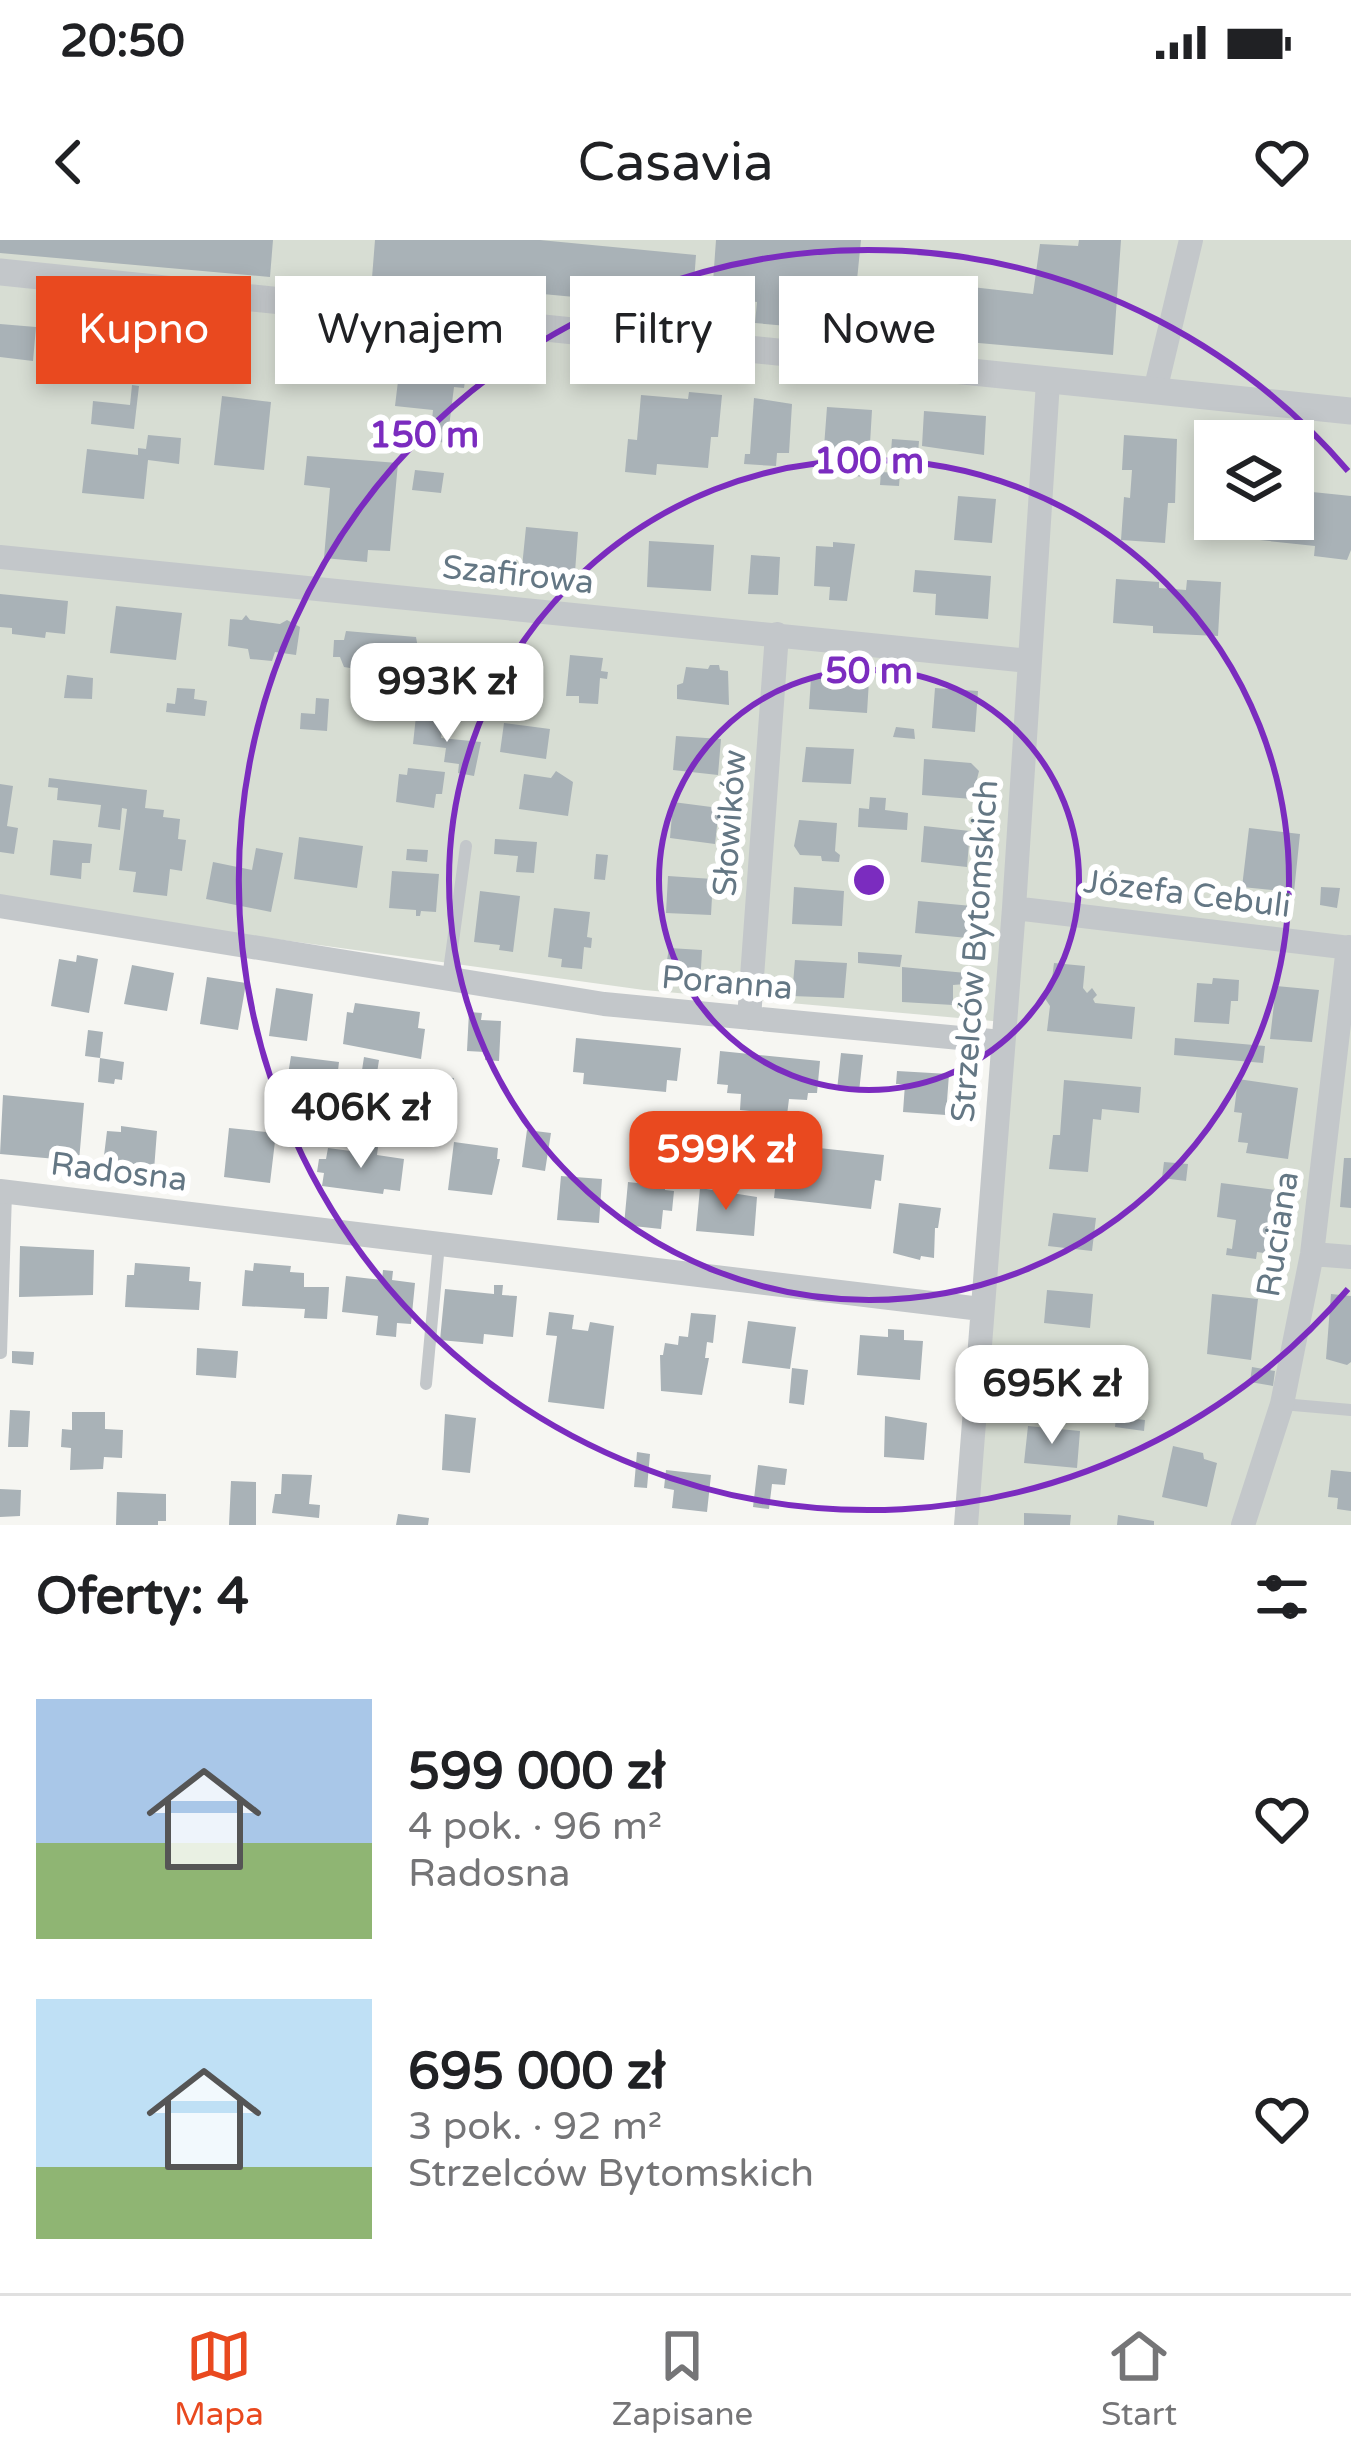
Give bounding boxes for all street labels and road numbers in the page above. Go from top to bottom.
street label: Szafirowa [440,548,596,602]
street label: Słowików [705,748,755,898]
street label: Strzelców Bytomskich [944,778,1006,1124]
street label: Józefa Cebuli [1081,862,1293,926]
street label: Poranna [660,958,794,1008]
street label: Radosna [48,1144,190,1200]
street label: Ruciana [1249,1168,1307,1300]

